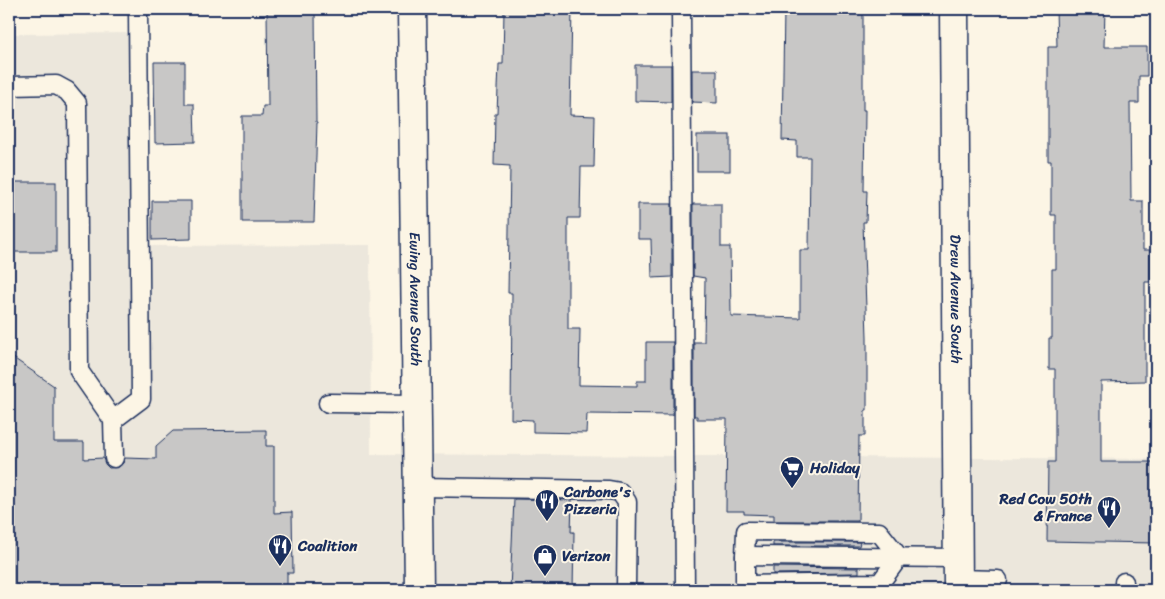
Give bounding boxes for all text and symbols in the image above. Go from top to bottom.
street label: Ewing Avenue South [402,232,429,366]
street label: Drew Avenue South [943,234,969,364]
supermarket icon: Holiday [779,455,805,489]
place label: Holiday [809,455,860,481]
place label: Carbone's Pizzeria [563,479,632,522]
place label: Red Cow 50th & France [999,486,1092,529]
restaurant icon: Carbone's Pizzeria [534,488,560,522]
restaurant icon: Red Cow 50th & France [1096,495,1122,529]
restaurant icon: Coalition [267,533,293,567]
place label: Coalition [297,533,358,559]
shop icon: Verizon [532,543,558,577]
place label: Verizon [562,543,611,569]

